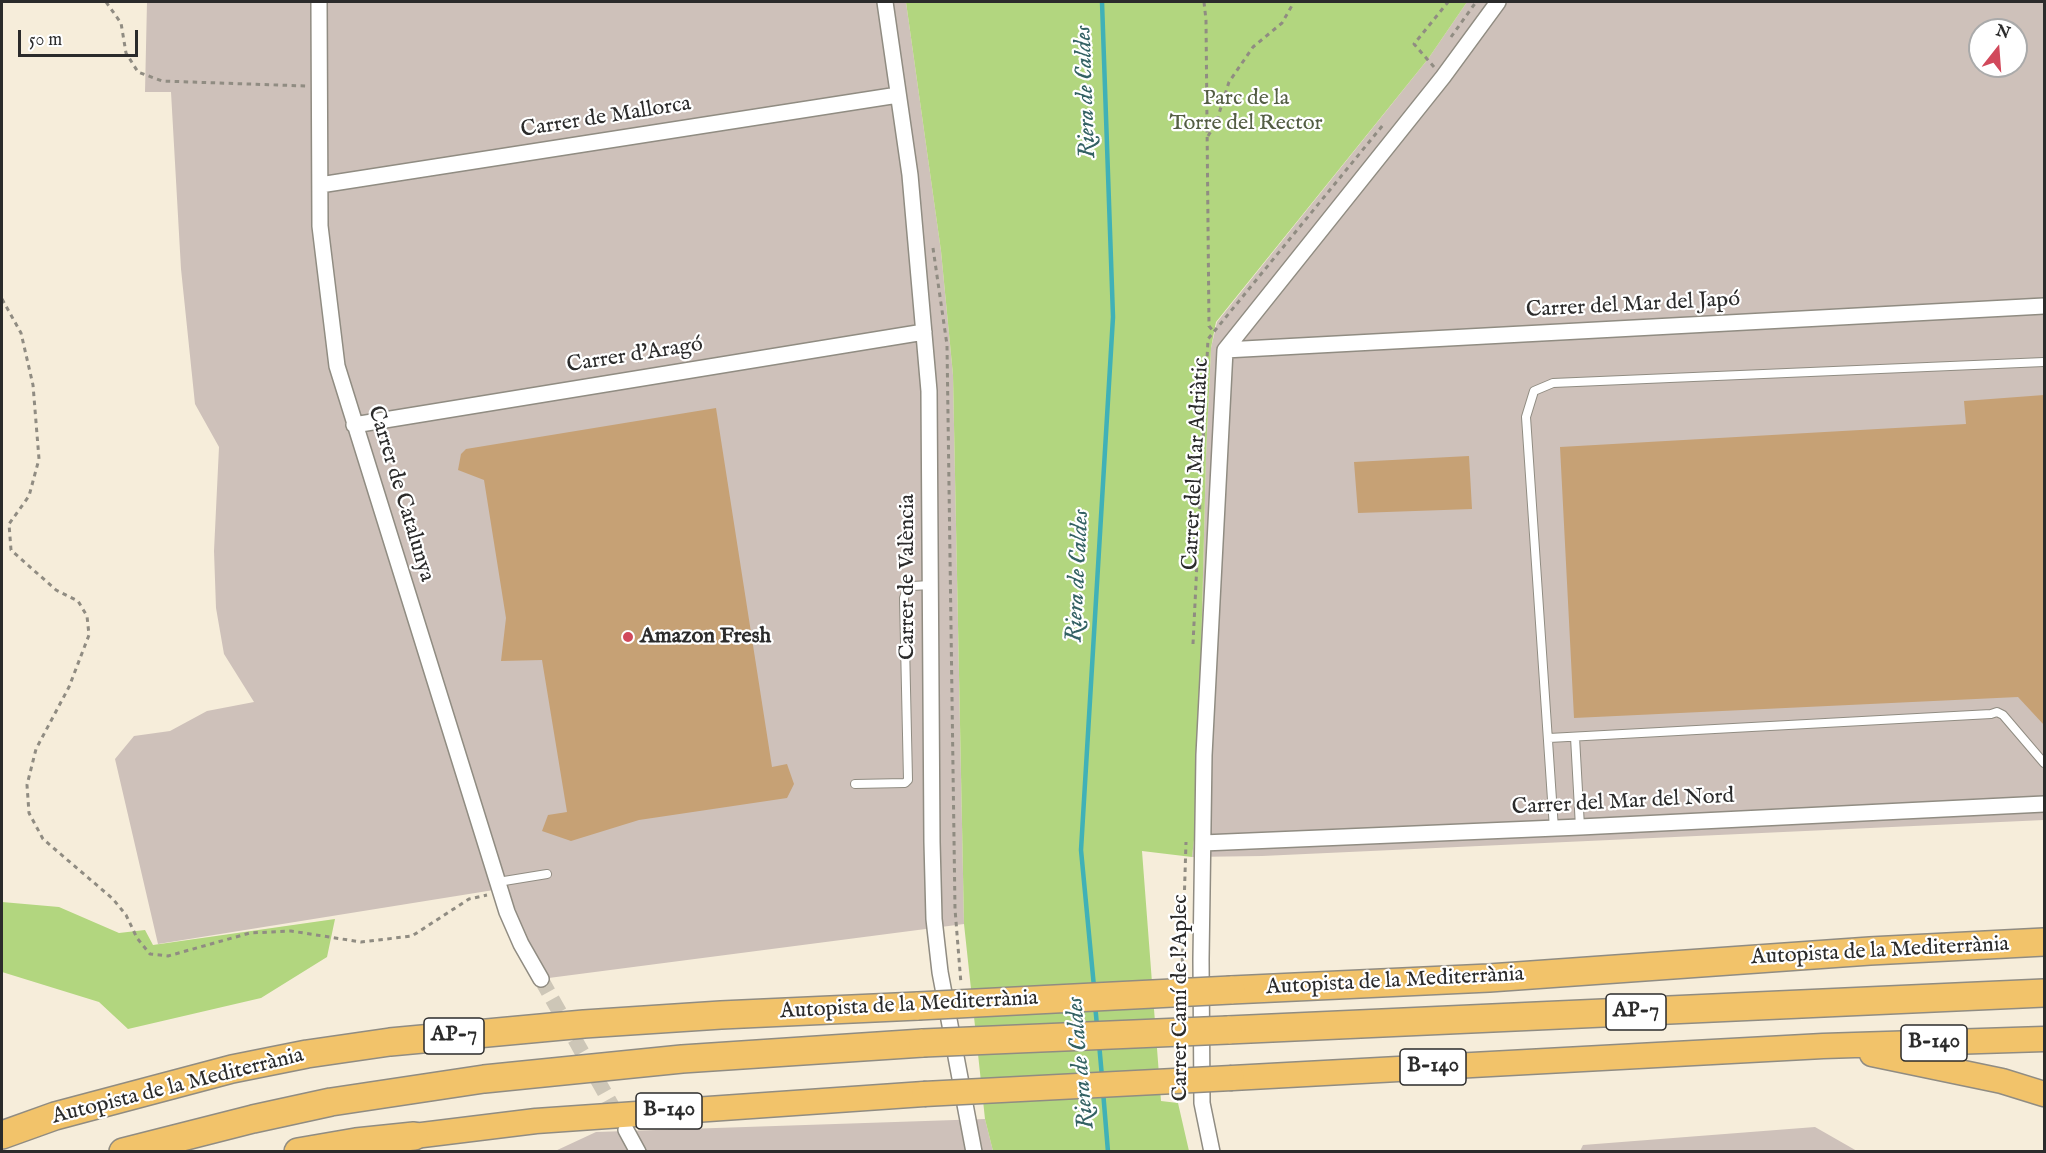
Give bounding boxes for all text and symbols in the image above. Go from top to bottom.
scale bar [21,18,141,56]
north arrow [1968,18,2028,78]
text: N [1993,21,2012,44]
water label: Riera de Caldes [1070,25,1104,159]
text: 50 m [29,29,62,52]
park label: Parc de la Torre del Rector [1169,86,1323,138]
street label: Carrer de Mallorca [519,92,693,144]
street label: Carrer del Mar del Japó [1525,287,1741,325]
street label: Carrer d'Aragó [565,332,705,380]
street label: Carrer del Mar Adriàtic [1178,357,1216,571]
street label: Carrer de Catalunya [361,403,439,585]
street label: Carrer de València [895,494,921,660]
water label: Riera de Caldes [1061,509,1097,643]
place label: Amazon Fresh [640,624,771,650]
marker: Amazon Fresh [621,630,635,644]
street label: Carrer del Mar del Nord [1511,784,1735,822]
street label: Carrer Camí de l'Aplec [1168,894,1194,1102]
street label: Autopista de la Mediterrània [1750,932,2010,972]
street label: Autopista de la Mediterrània [1265,962,1525,1002]
street label: Autopista de la Mediterrània [779,986,1039,1026]
road number: AP-7 [1606,994,1666,1030]
water label: Riera de Caldes [1062,996,1102,1130]
road number: AP-7 [424,1018,484,1054]
road number: B-140 [1901,1025,1967,1061]
street label: Autopista de la Mediterrània [49,1043,307,1131]
road number: B-140 [1400,1049,1466,1085]
road number: B-140 [636,1093,702,1129]

